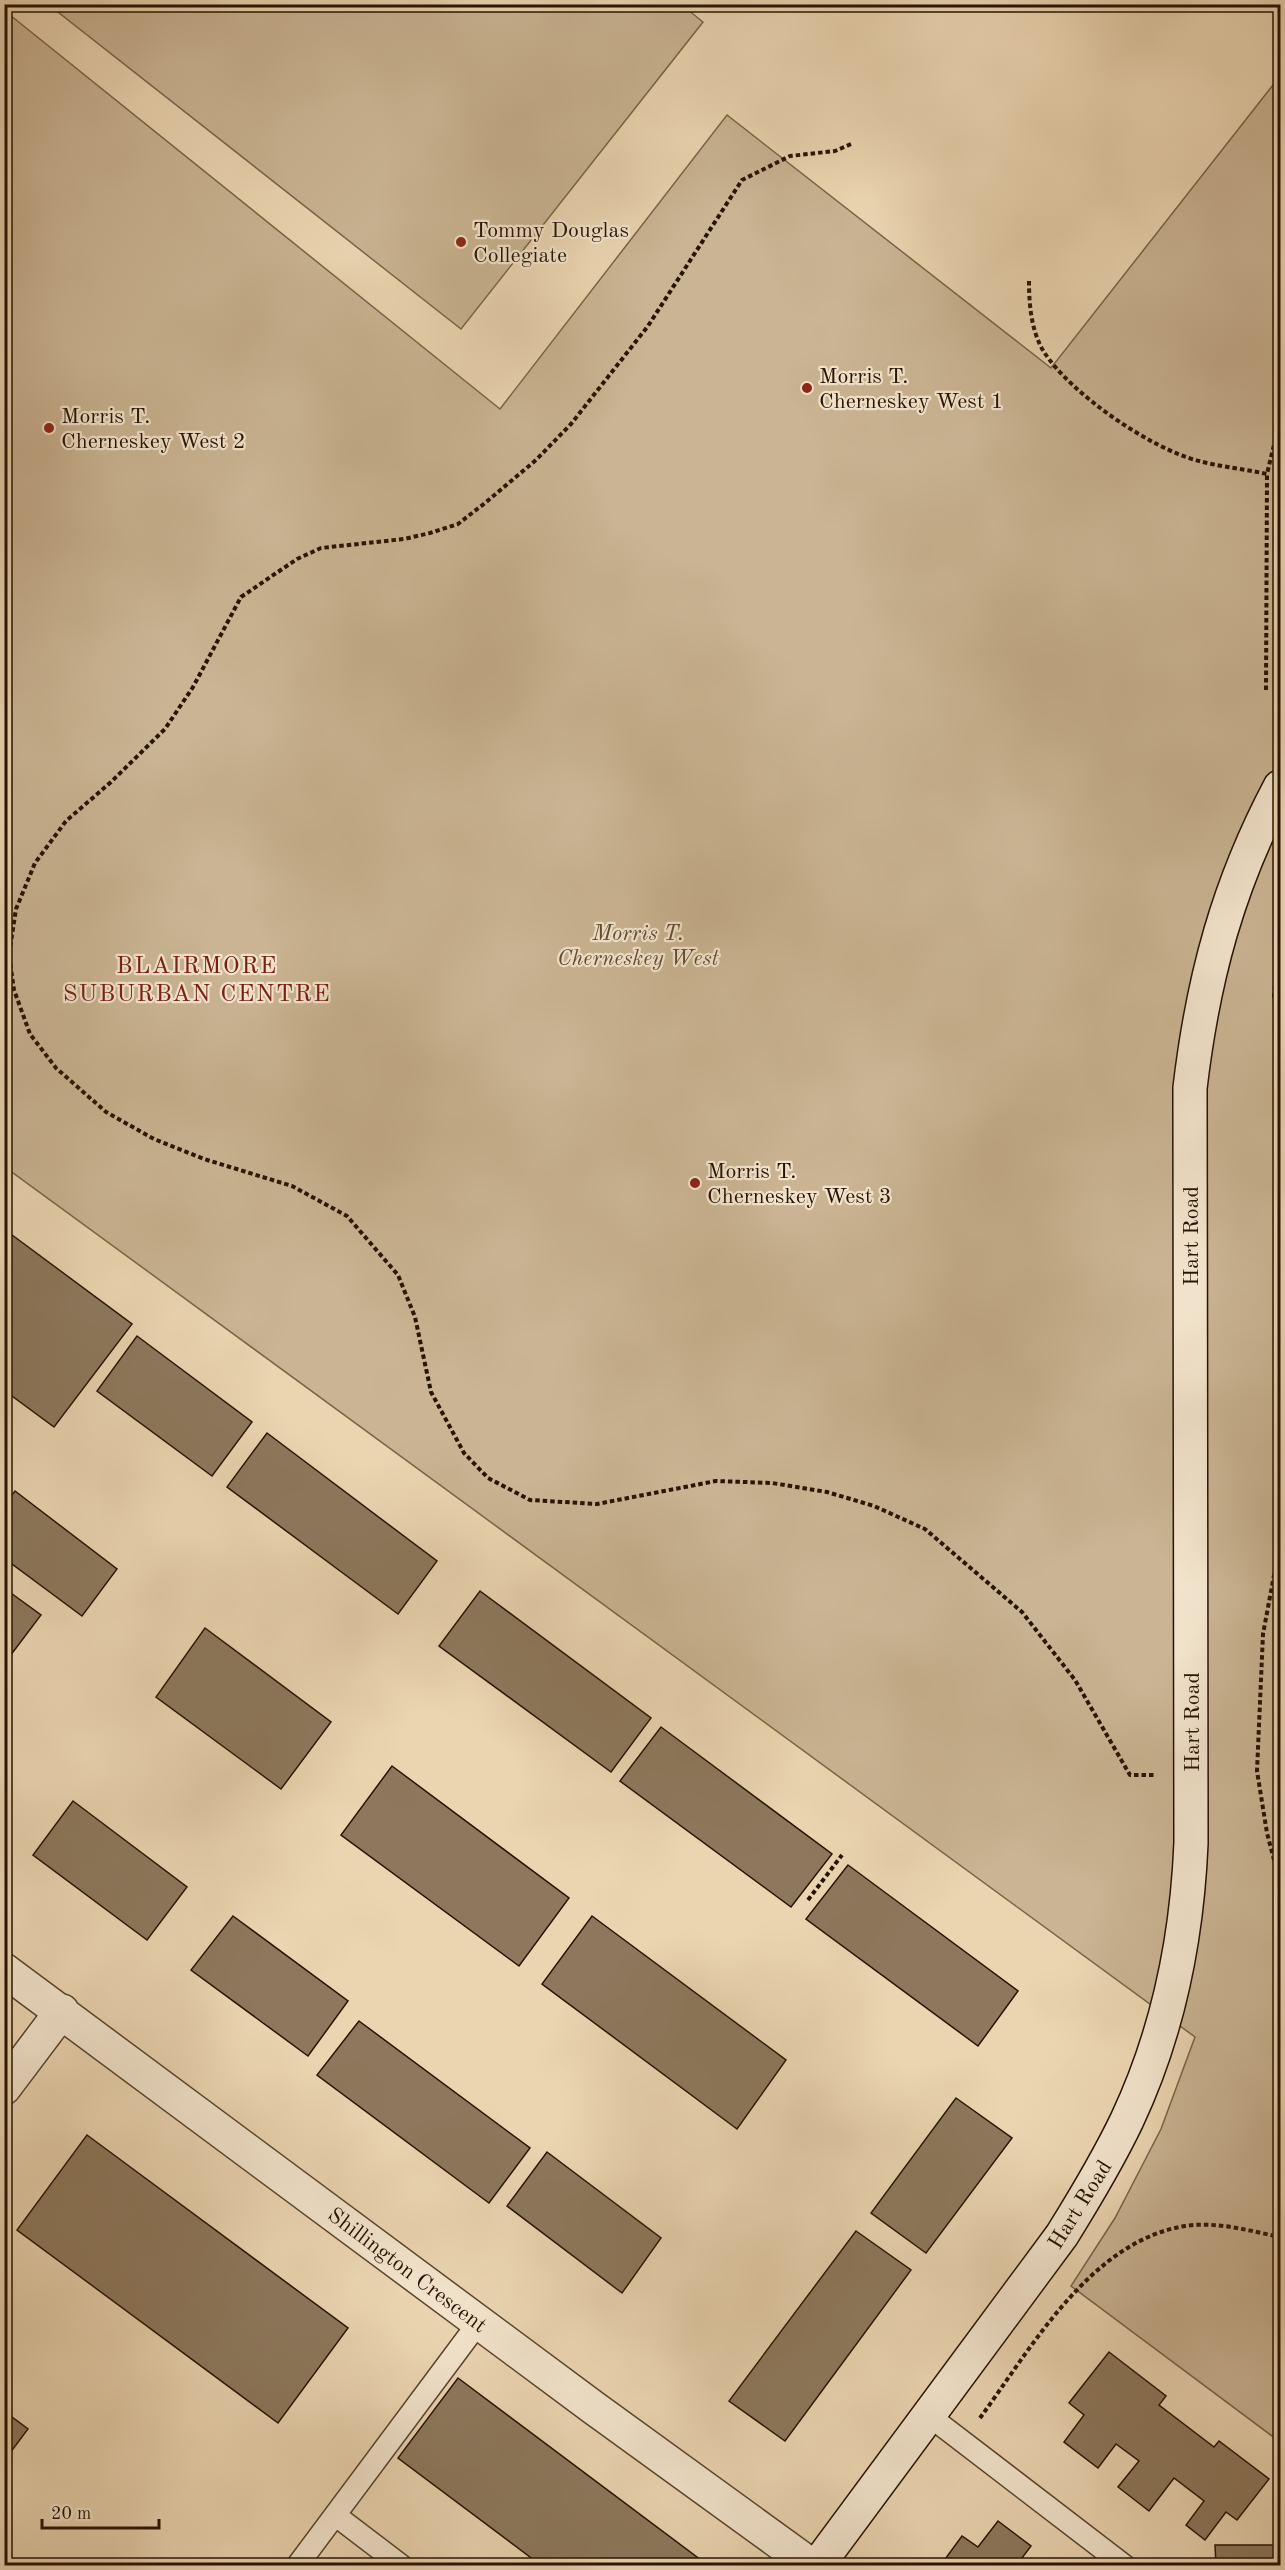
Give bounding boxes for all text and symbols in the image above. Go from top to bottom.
place label: Tommy Douglas Collegiate [473,220,629,267]
marker: Tommy Douglas Collegiate [454,235,468,249]
place label: Morris T. Cherneskey West 1 [819,366,1003,413]
marker: Morris T. Cherneskey West 1 [800,381,814,395]
place label: Morris T. Cherneskey West 2 [61,406,245,453]
marker: Morris T. Cherneskey West 2 [42,421,56,435]
park label: Morris T. Cherneskey West [557,923,720,970]
district label: BLAIRMORE SUBURBAN CENTRE [63,955,331,1007]
place label: Morris T. Cherneskey West 3 [707,1161,891,1208]
marker: Morris T. Cherneskey West 3 [688,1176,702,1190]
street label: Hart Road [1181,1186,1203,1286]
street label: Hart Road [1182,1672,1204,1772]
street label: Hart Road [1045,2157,1117,2253]
street label: Shillington Crescent [323,2204,490,2337]
scale bar [42,2492,159,2530]
text: 20 m [51,2505,91,2523]

